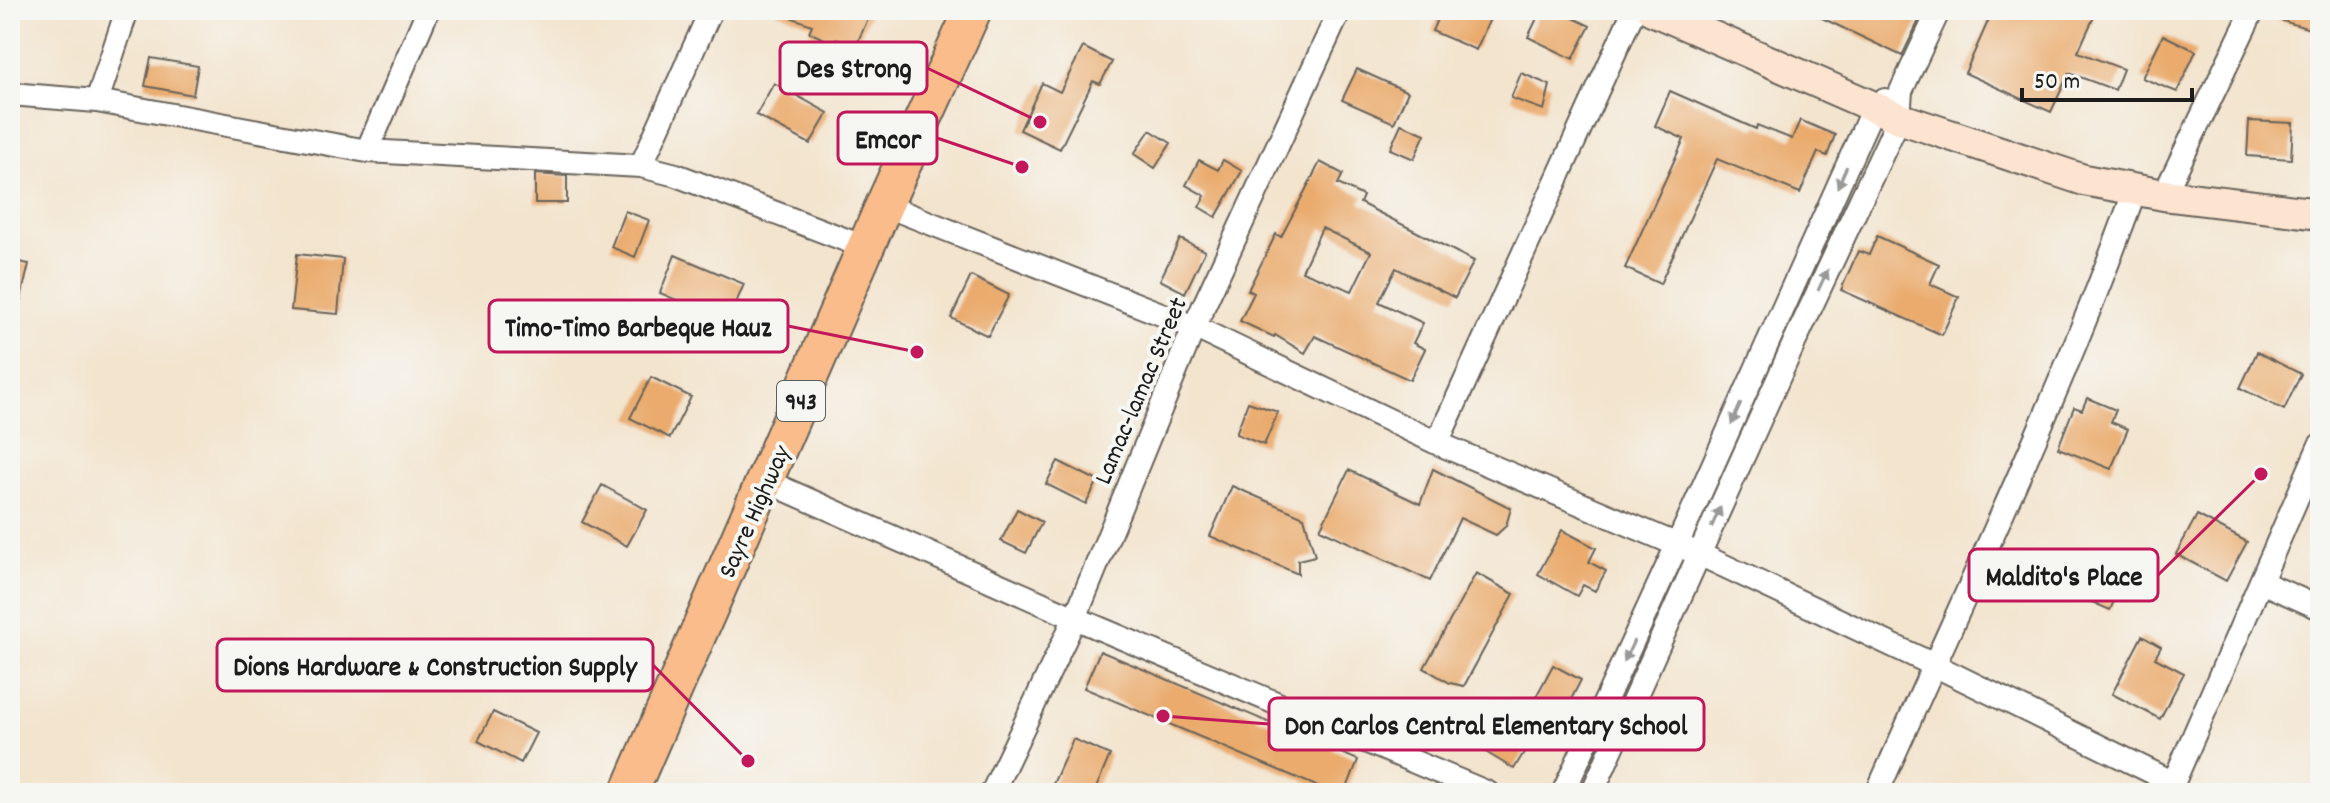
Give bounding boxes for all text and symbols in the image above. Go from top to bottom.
callout: Des Strong [780,42,927,94]
text: Des Strong [796,52,912,92]
scale bar [2022,52,2192,102]
text: 50 m [2034,66,2080,100]
callout: Emcor [838,112,937,164]
text: Emcor [855,123,922,163]
one-way arrow [1835,165,1849,188]
one-way arrow [1816,269,1830,292]
street label: Lamac-lamac Street [1086,292,1199,491]
callout: Timo-Timo Barbeque Hauz [489,300,788,352]
text: Timo-Timo Barbeque Hauz [505,311,772,351]
road number: 943 [777,381,825,421]
one-way arrow [1729,402,1743,426]
street label: Sayre Highway [710,440,802,585]
one-way arrow [1709,506,1722,529]
callout: Maldito's Place [1969,549,2158,601]
text: Maldito's Place [1985,560,2143,600]
callout: Dions Hardware & Construction Supply [217,639,653,691]
one-way arrow [1622,639,1635,662]
text: Dions Hardware & Construction Supply [233,650,639,690]
callout: Don Carlos Central Elementary School [1269,698,1704,750]
text: Don Carlos Central Elementary School [1285,709,1688,749]

